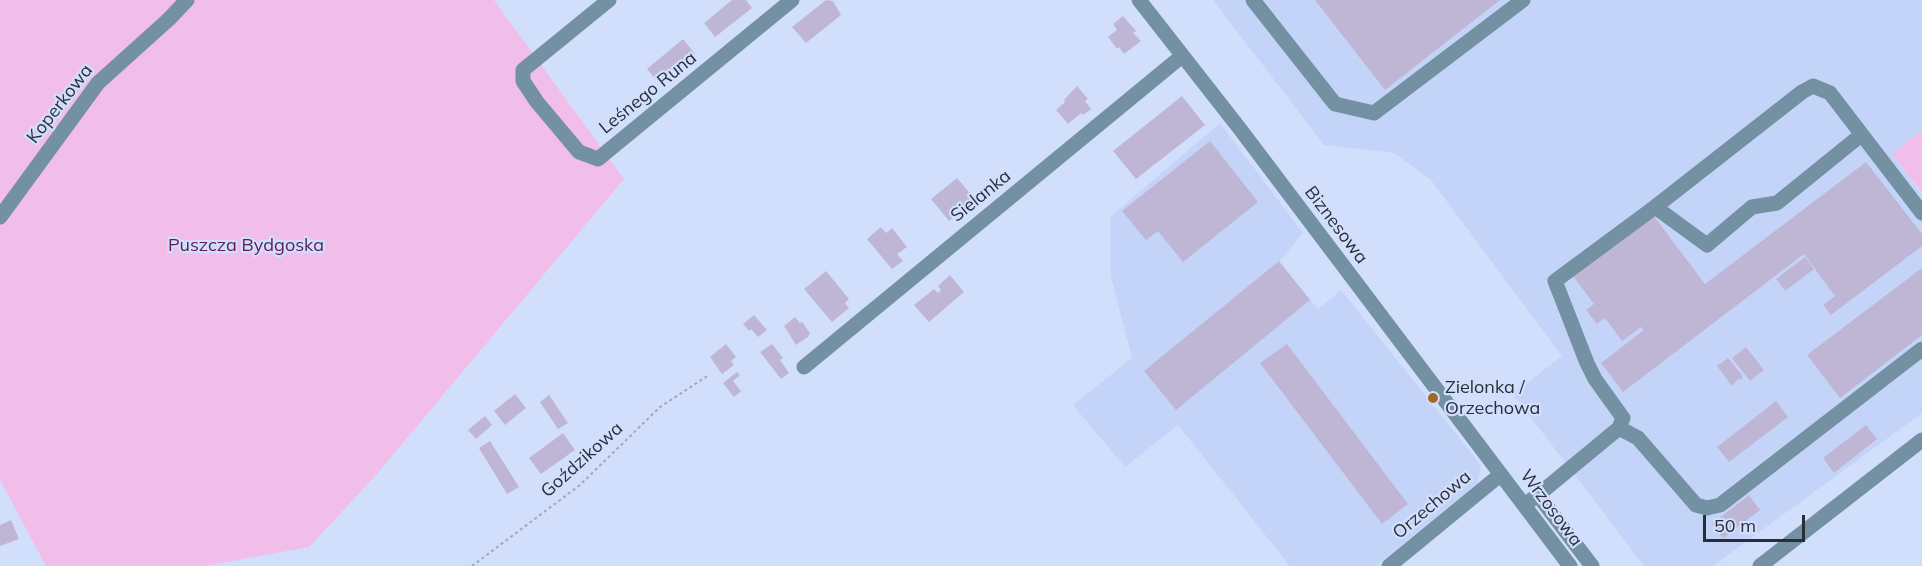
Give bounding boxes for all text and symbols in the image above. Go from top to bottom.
street label: Leśnego Runa [595,47,701,139]
street label: Koperkowa [23,60,97,148]
street label: Sielanka [947,165,1015,227]
street label: Biznesowa [1300,182,1372,268]
park label: Puszcza Bydgoska [168,235,324,257]
place label: Zielonka / Orzechowa [1445,377,1540,420]
marker: Zielonka / Orzechowa [1426,391,1440,405]
street label: Goździkowa [537,418,627,502]
street label: Wrzosowa [1515,465,1587,551]
street label: Orzechowa [1389,466,1475,544]
scale bar [1706,503,1808,541]
text: 50 m [1714,514,1756,537]

